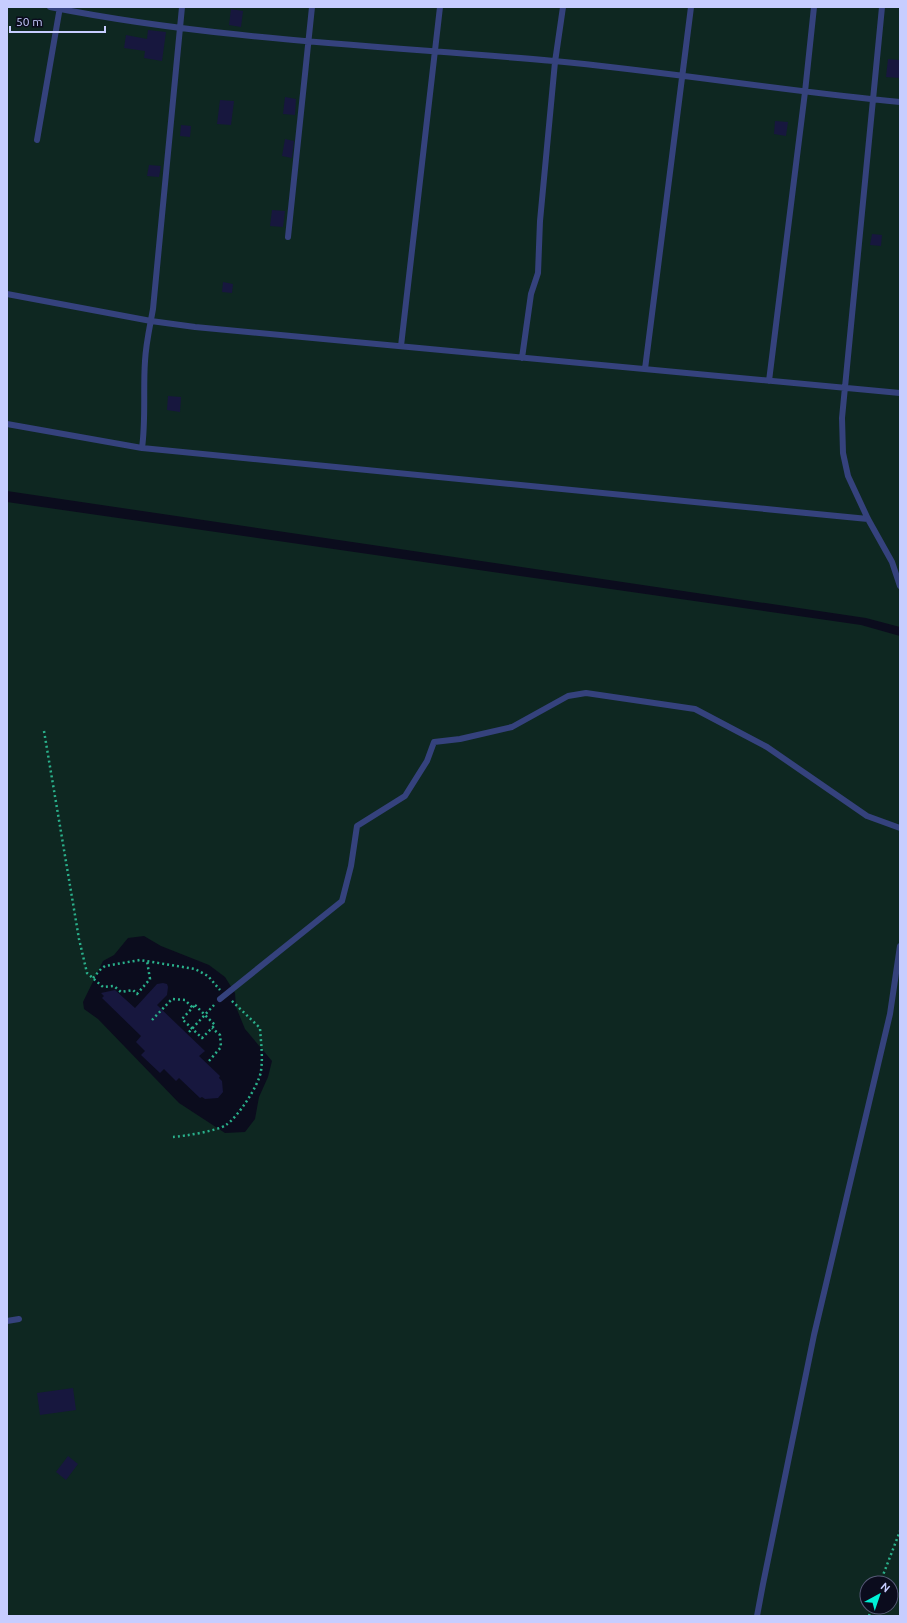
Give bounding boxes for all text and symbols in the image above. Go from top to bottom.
scale bar [10,8,105,34]
text: 50 m [16,15,43,28]
north arrow [859,1575,899,1615]
text: N [878,1580,892,1595]

